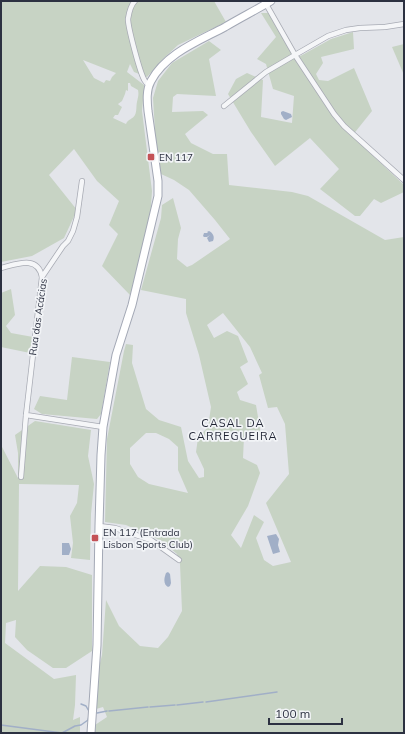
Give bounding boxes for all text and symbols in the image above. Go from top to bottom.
place label: EN 117 [159,151,193,164]
marker: EN 117 [146,152,156,162]
street label: Rua das Acácias [26,278,50,356]
district label: CASAL DA CARREGUEIRA [188,416,278,443]
place label: EN 117 (Entrada Lisbon Sports Club) [103,526,193,551]
marker: EN 117 (Entrada Lisbon Sports Club) [90,533,100,543]
scale bar [269,700,342,726]
text: 100 m [275,706,310,721]

